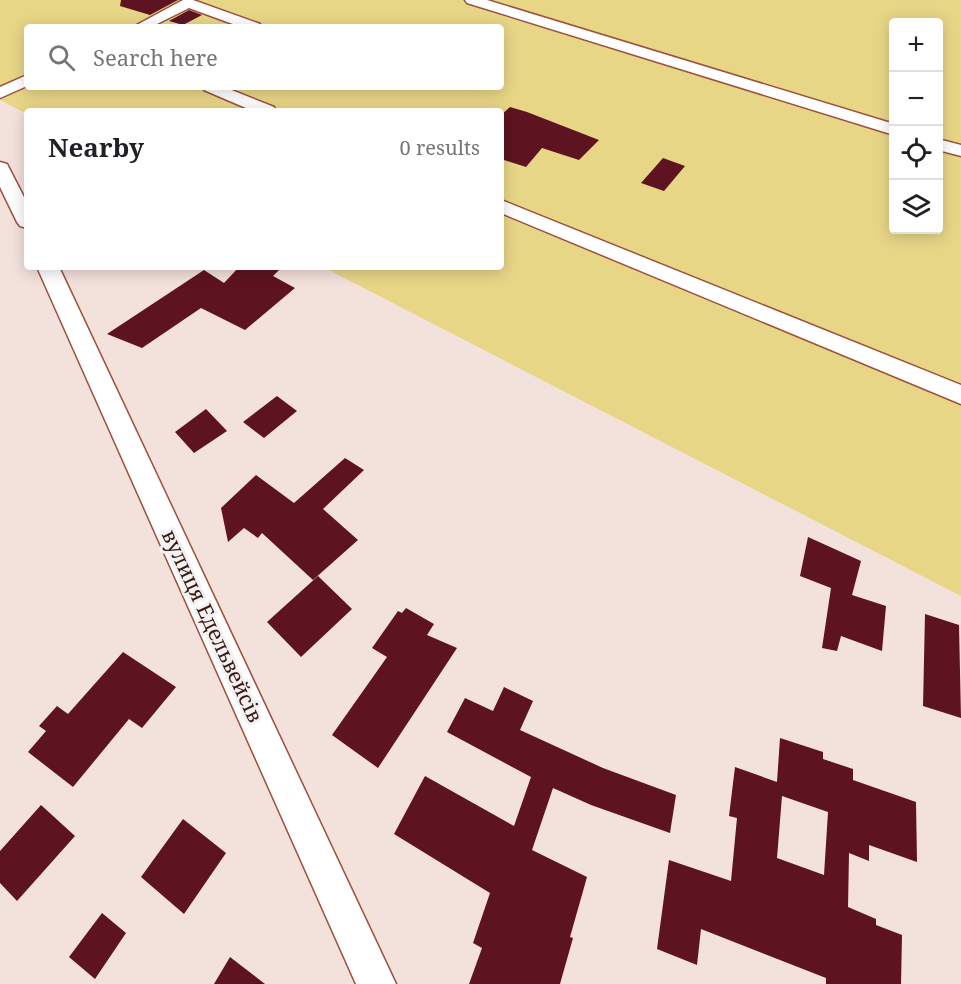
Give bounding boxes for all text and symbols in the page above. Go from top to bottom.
map controls [889,18,943,234]
button: + [889,18,943,72]
search box [24,24,504,90]
icon: search [45,41,78,74]
text: Search here [93,42,218,72]
button: − [889,72,943,126]
button: locate [889,126,943,180]
text: Nearby [48,129,144,165]
text: 0 results [400,134,480,161]
button: layers [889,180,943,234]
street label: вулиця Едельвейсів [156,525,270,727]

